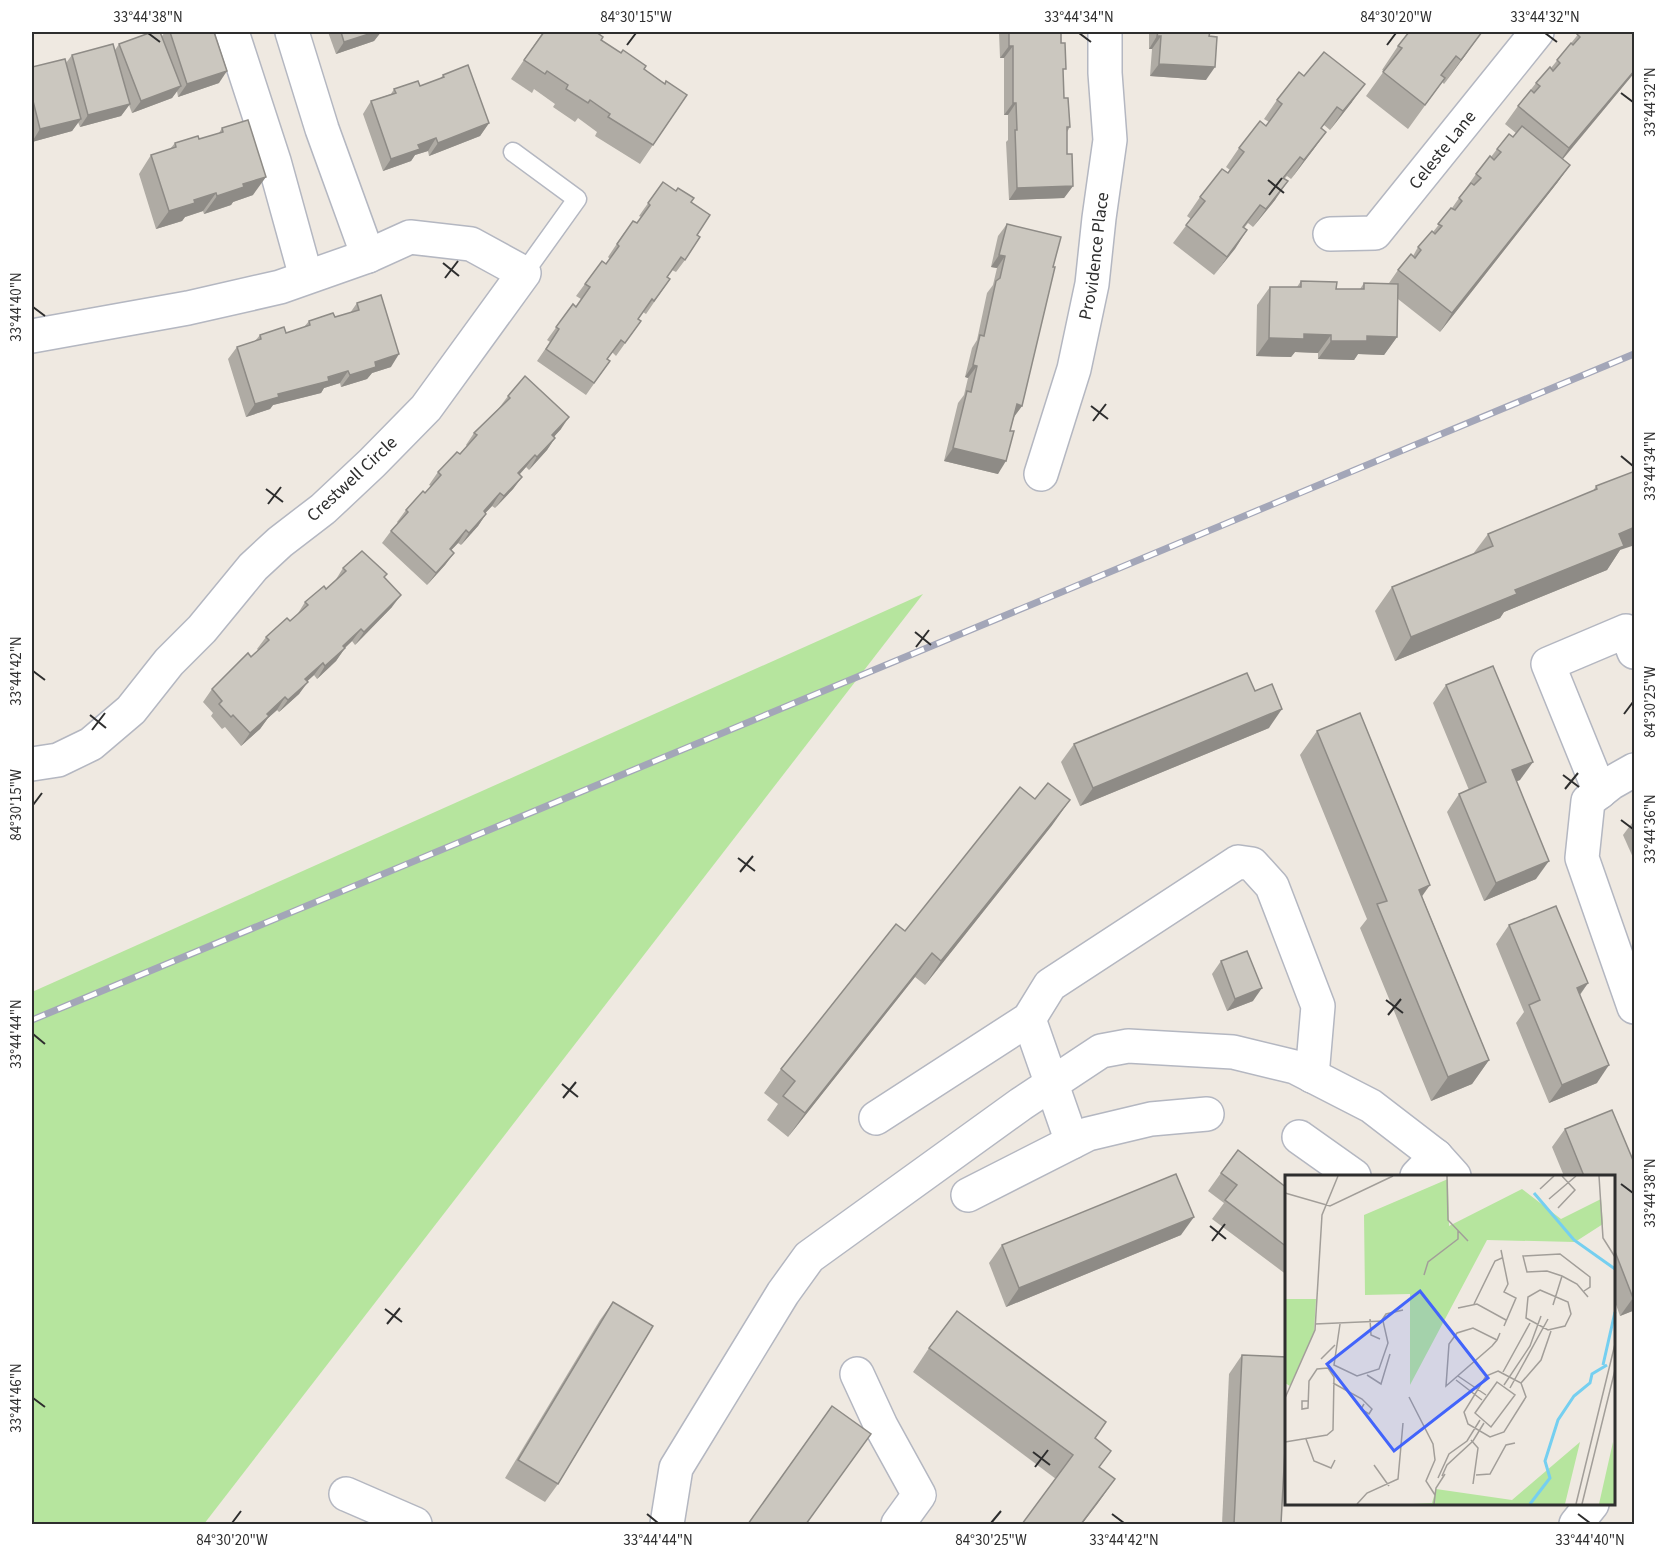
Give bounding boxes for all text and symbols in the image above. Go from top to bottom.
text: 33°44'38"N [113,7,183,28]
text: 84°30'15"W [600,7,672,28]
text: 33°44'34"N [1044,7,1114,28]
text: 84°30'20"W [1360,7,1432,28]
text: 33°44'32"N [1510,7,1580,28]
text: 33°44'32"N [1640,67,1661,137]
street label: Celeste Lane [1403,105,1482,195]
street label: Providence Place [1072,190,1115,322]
text: 33°44'40"N [6,272,27,342]
street label: Crestwell Circle [301,430,403,528]
text: 33°44'34"N [1640,431,1661,501]
text: 33°44'42"N [6,636,27,706]
text: 84°30'25"W [1640,666,1661,738]
text: 84°30'15"W [6,769,27,841]
text: 33°44'36"N [1640,794,1661,864]
text: 33°44'44"N [6,999,27,1069]
text: 33°44'38"N [1640,1158,1661,1228]
inset map [1285,1175,1615,1505]
text: 33°44'46"N [6,1363,27,1433]
text: 84°30'20"W [196,1530,268,1551]
text: 33°44'44"N [623,1530,693,1551]
text: 84°30'25"W [955,1530,1027,1551]
text: 33°44'42"N [1089,1530,1159,1551]
text: 33°44'40"N [1555,1530,1625,1551]

